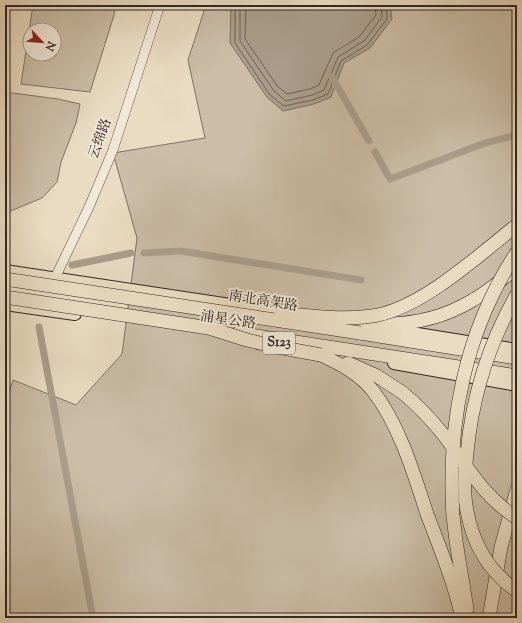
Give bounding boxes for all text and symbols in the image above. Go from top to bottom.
north arrow [22,22,62,62]
text: N [41,38,60,54]
street label: 云绵路 [84,116,118,162]
street label: 南北高架路 [227,287,299,317]
street label: 浦星公路 [199,307,257,335]
road number: S123 [263,332,295,354]

